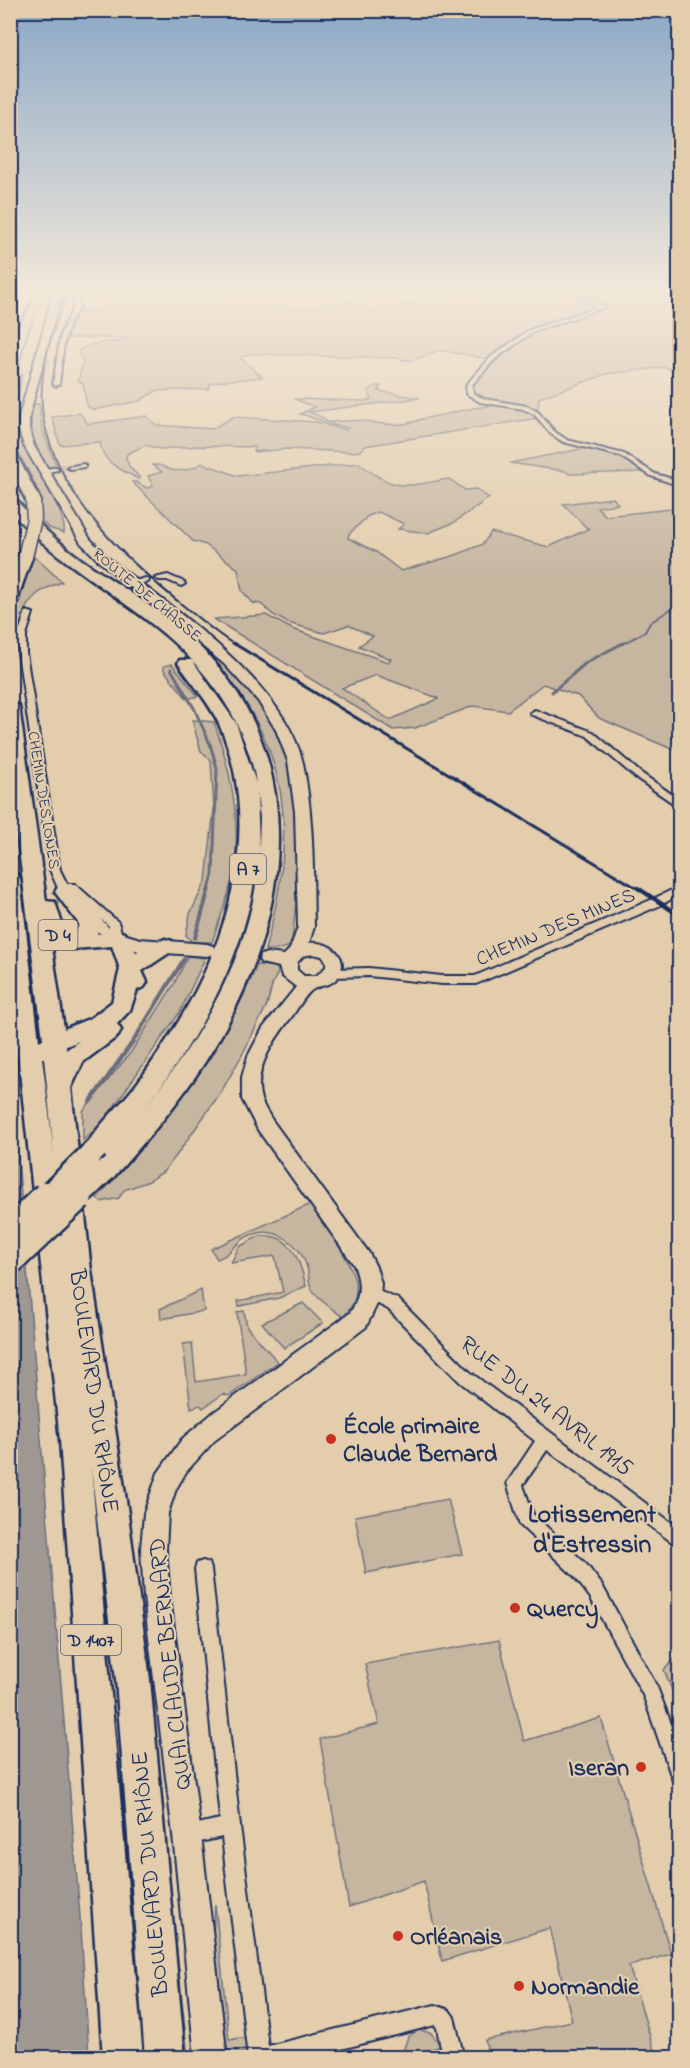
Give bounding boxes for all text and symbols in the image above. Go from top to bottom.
street label: ROUTE DE CHASSE [87,543,207,648]
street label: CHEMIN DES LONES [20,730,66,871]
road number: A 7 [230,854,266,884]
street label: CHEMIN DES MINES [472,882,640,975]
road number: D 4 [38,920,78,950]
street label: BOULEVARD DU RHÔNE [58,1266,127,1516]
street label: RUE DU 24 AVRIL 1915 [451,1328,640,1486]
place label: École primaire Claude Bernard [343,1410,498,1473]
marker: École primaire Claude Bernard [324,1432,338,1446]
district label: Lotissement d'Estressin [528,1497,656,1565]
street label: QUAI CLAUDE BERNARD [141,1536,202,1791]
place label: Quercy [527,1593,598,1629]
marker: Quercy [508,1601,522,1615]
road number: D 1407 [61,1625,121,1655]
street label: BOULEVARD DU RHÔNE [123,1750,180,1999]
place label: Iseran [568,1752,629,1787]
marker: Iseran [634,1760,648,1774]
place label: Orléanais [410,1921,502,1956]
marker: Orléanais [391,1929,405,1943]
place label: Normandie [531,1971,640,2006]
marker: Normandie [512,1979,526,1993]

